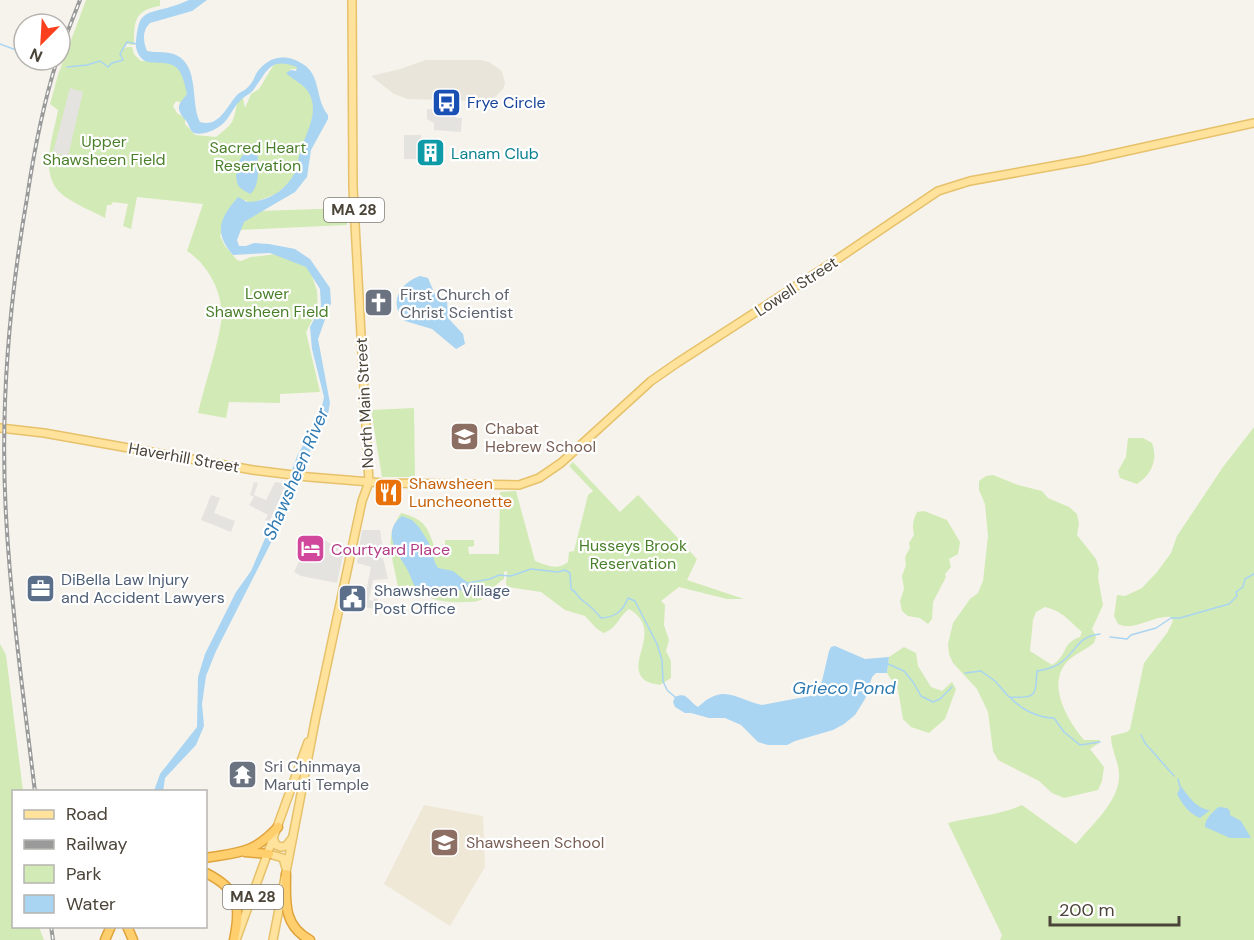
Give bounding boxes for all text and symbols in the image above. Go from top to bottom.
north arrow [12,12,72,72]
text: N [27,43,46,67]
bus stop icon: Frye Circle [430,86,462,118]
place label: Frye Circle [467,92,546,113]
park label: Upper Shawsheen Field [42,131,166,170]
park label: Sacred Heart Reservation [209,137,307,176]
building icon: Lanam Club [414,137,446,169]
place label: Lanam Club [451,143,539,164]
road number: MA 28 [324,198,384,222]
street label: Lowell Street [751,252,842,321]
park label: Lower Shawsheen Field [205,283,329,322]
place label: First Church of Christ Scientist [400,284,513,323]
church icon: First Church of Christ Scientist [363,287,395,319]
street label: North Main Street [351,337,378,469]
water label: Shawsheen River [257,403,335,544]
place label: Chabat Hebrew School [485,418,596,457]
school or university icon: Chabat Hebrew School [448,421,480,453]
street label: Haverhill Street [127,437,241,478]
place label: Shawsheen Luncheonette [409,473,512,512]
restaurant icon: Shawsheen Luncheonette [372,476,404,508]
hotel icon: Courtyard Place [294,533,326,565]
park label: Husseys Brook Reservation [579,535,687,574]
place label: Courtyard Place [331,539,450,560]
place label: DiBella Law Injury and Accident Lawyers [61,569,225,608]
office icon: DiBella Law Injury and Accident Lawyers [24,572,56,604]
place label: Shawsheen Village Post Office [374,580,510,619]
public building icon: Shawsheen Village Post Office [337,583,369,615]
water label: Grieco Pond [792,676,897,700]
place label: Sri Chinmaya Maruti Temple [264,756,369,795]
temple icon: Sri Chinmaya Maruti Temple [227,759,259,791]
legend [12,790,207,928]
text: Road [66,802,108,826]
school or university icon: Shawsheen School [429,826,461,858]
text: Railway [66,832,128,856]
place label: Shawsheen School [466,832,604,853]
text: Park [66,862,102,886]
road number: MA 28 [223,885,283,909]
scale bar [1050,889,1179,927]
text: Water [66,892,116,916]
text: 200 m [1059,898,1115,922]

